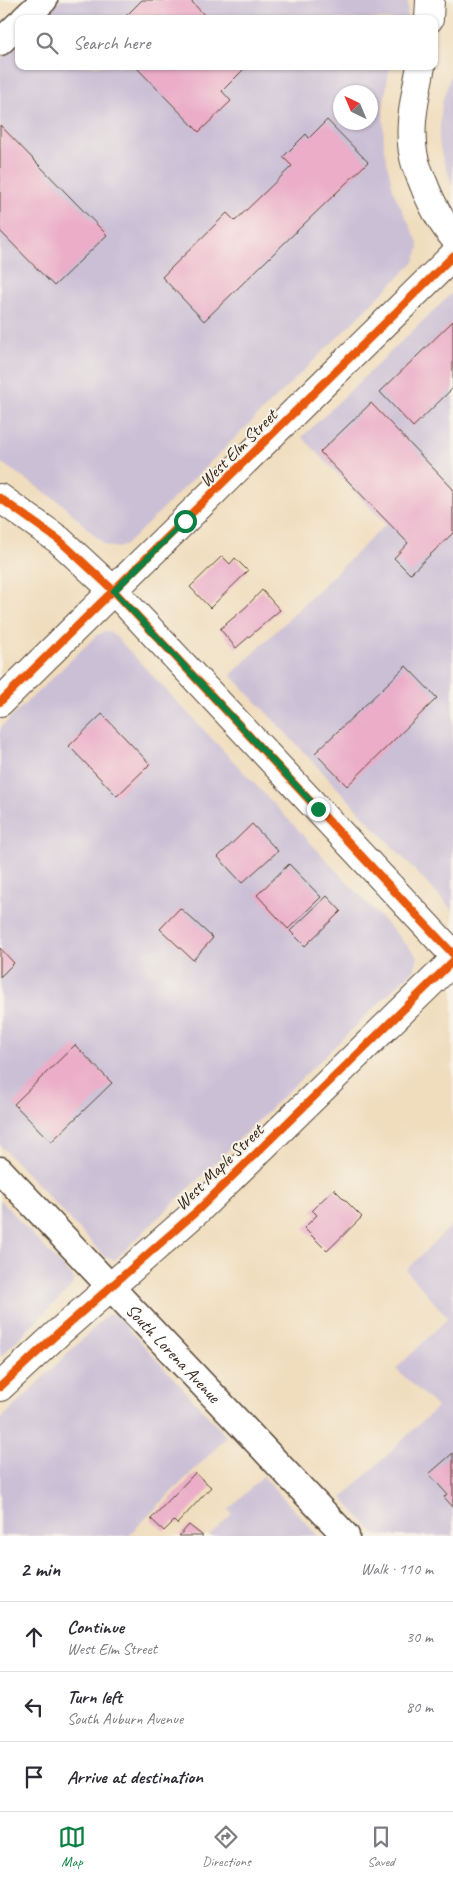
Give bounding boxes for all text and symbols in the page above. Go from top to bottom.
search box [15,15,438,70]
icon: search [33,29,61,57]
text: Search here [73,31,150,55]
north arrow [333,85,378,130]
street label: West Elm Street [194,403,283,492]
route start [174,510,197,533]
route end [307,798,330,821]
street label: West Maple Street [170,1118,269,1215]
street label: South Lorena Avenue [121,1299,226,1408]
text: 2 min [20,1556,60,1582]
text: Walk · 110 m [361,1559,433,1579]
text: Continue [67,1615,124,1639]
icon: ahead [20,1623,48,1651]
text: 30 m [406,1627,433,1647]
text: West Elm Street [67,1639,157,1659]
text: Turn left [67,1685,122,1709]
icon: left [20,1693,48,1721]
text: 80 m [406,1697,433,1717]
text: South Auburn Avenue [67,1709,183,1729]
icon: arrive [20,1763,48,1791]
text: Arrive at destination [67,1765,203,1789]
tab: Map [58,1823,86,1870]
tab: Directions [202,1823,251,1870]
tab: Saved [367,1823,395,1870]

